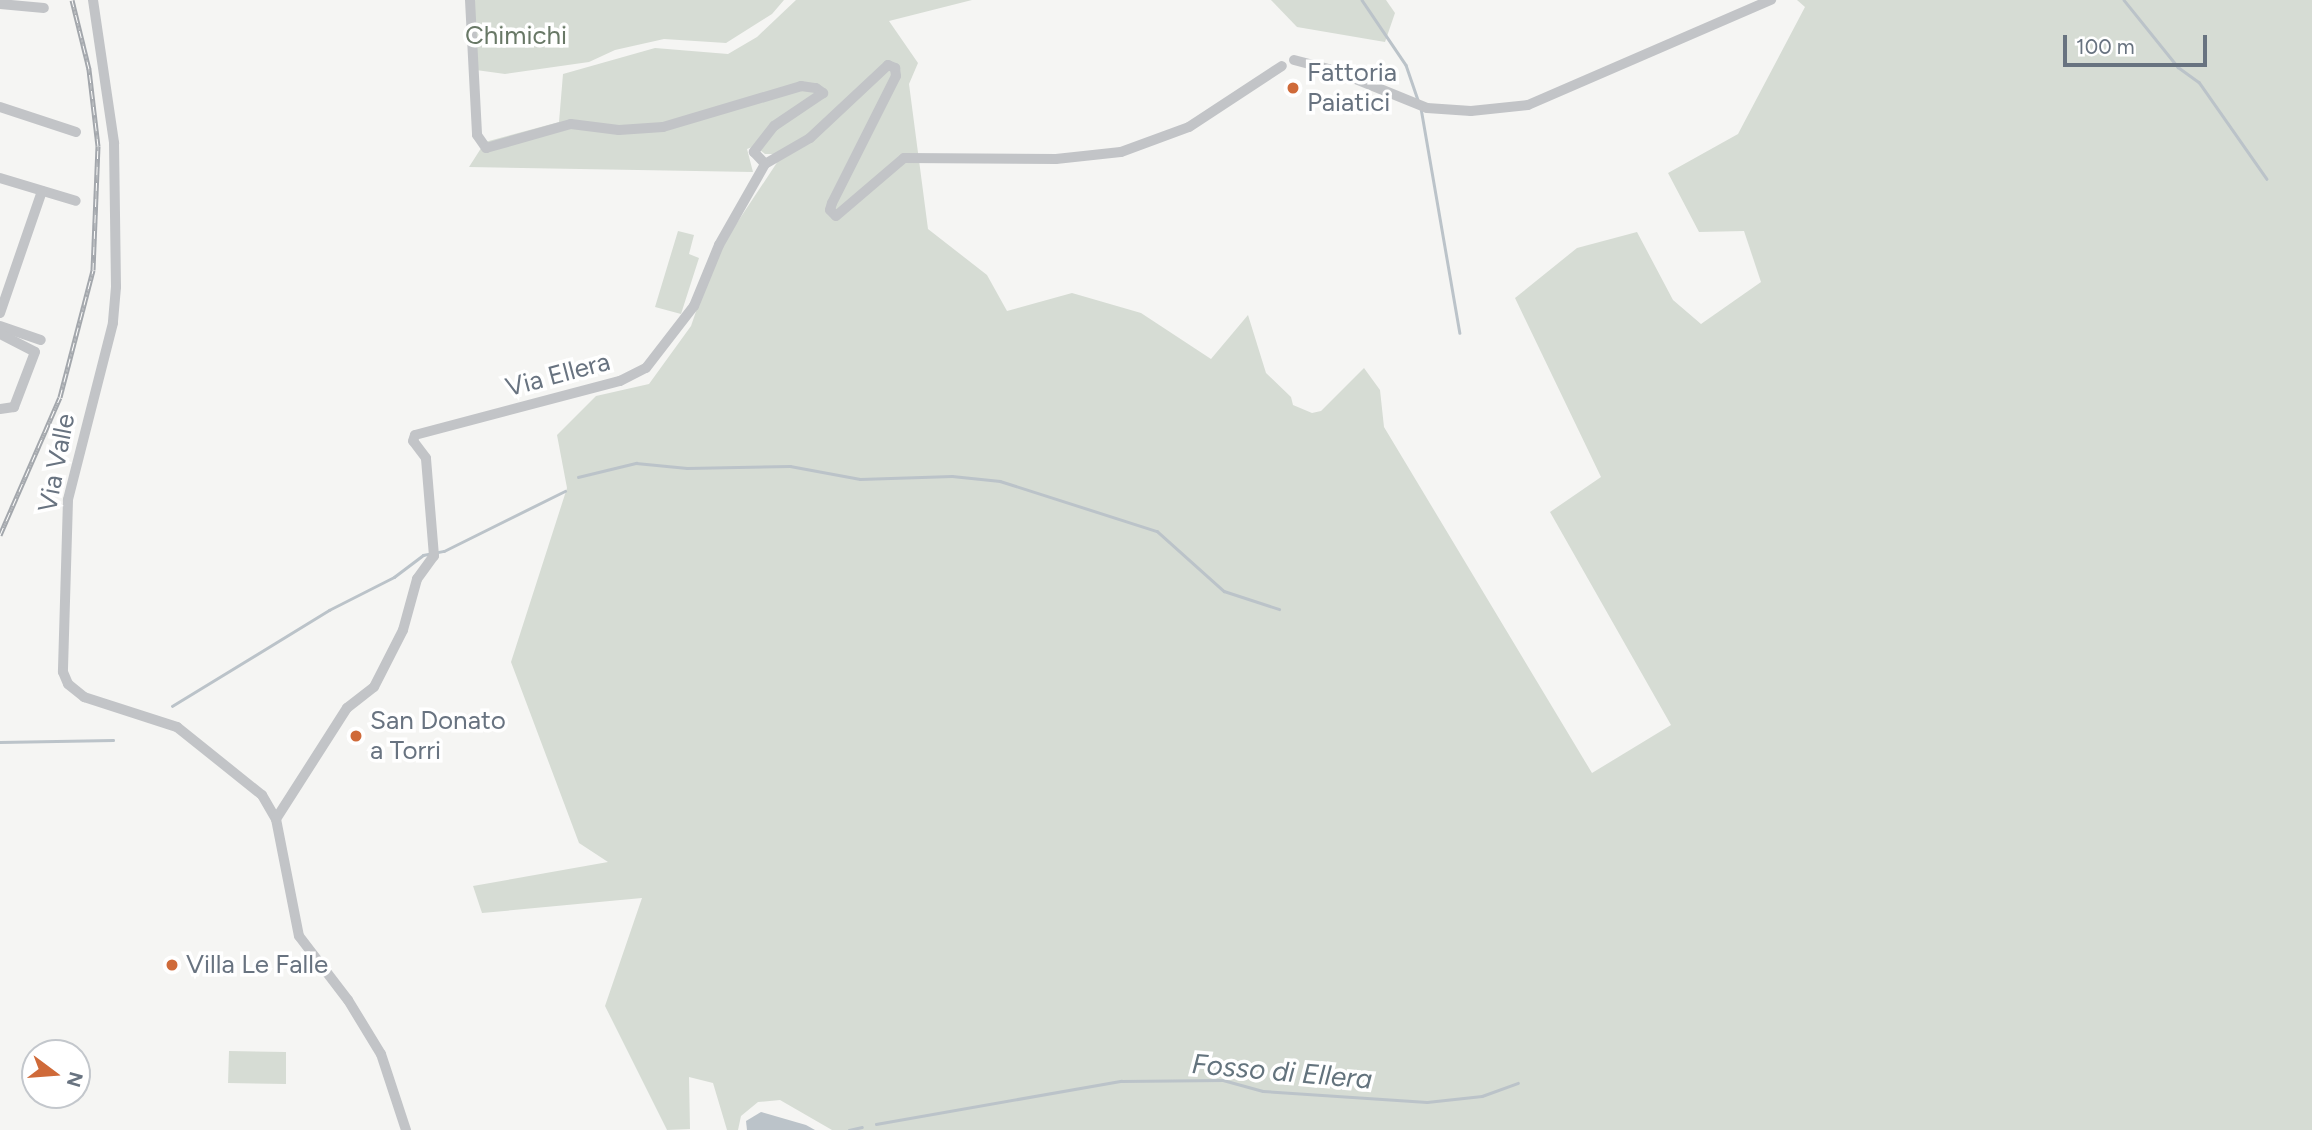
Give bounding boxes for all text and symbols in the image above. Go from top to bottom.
park label: Chimichi [465,20,567,52]
scale bar [2067,21,2210,65]
text: 100 m [2076,34,2135,59]
place label: Fattoria Paiatici [1307,57,1397,119]
marker: Fattoria Paiatici [1285,80,1301,96]
street label: Via Ellera [502,346,614,404]
street label: Via Valle [32,411,82,515]
place label: San Donato a Torri [370,705,506,766]
marker: San Donato a Torri [348,728,364,744]
place label: Villa Le Falle [186,949,328,981]
marker: Villa Le Falle [164,957,180,973]
north arrow [21,1039,91,1109]
water label: Fosso di Ellera [1190,1046,1374,1096]
text: N [62,1069,88,1090]

